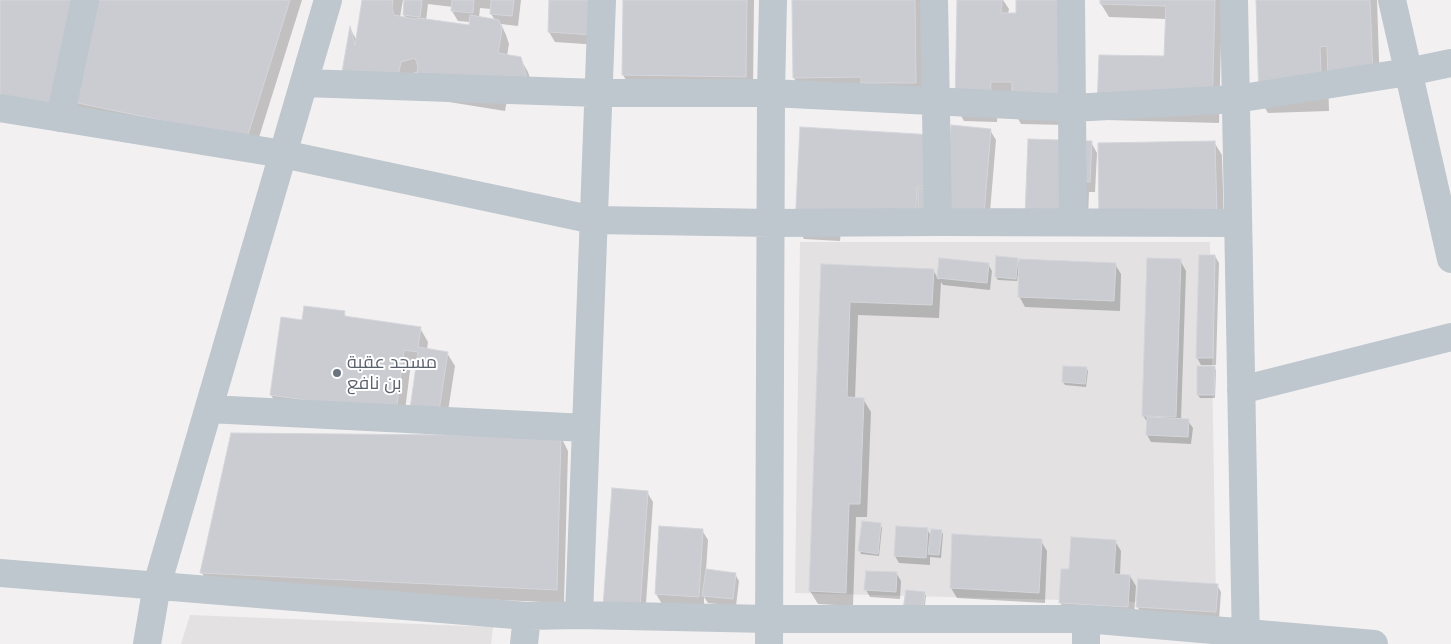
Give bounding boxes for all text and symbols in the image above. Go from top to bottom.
place label: مسجد عقبة بن نافع [347,352,437,394]
marker: مسجد عقبة بن نافع [331,367,343,379]

